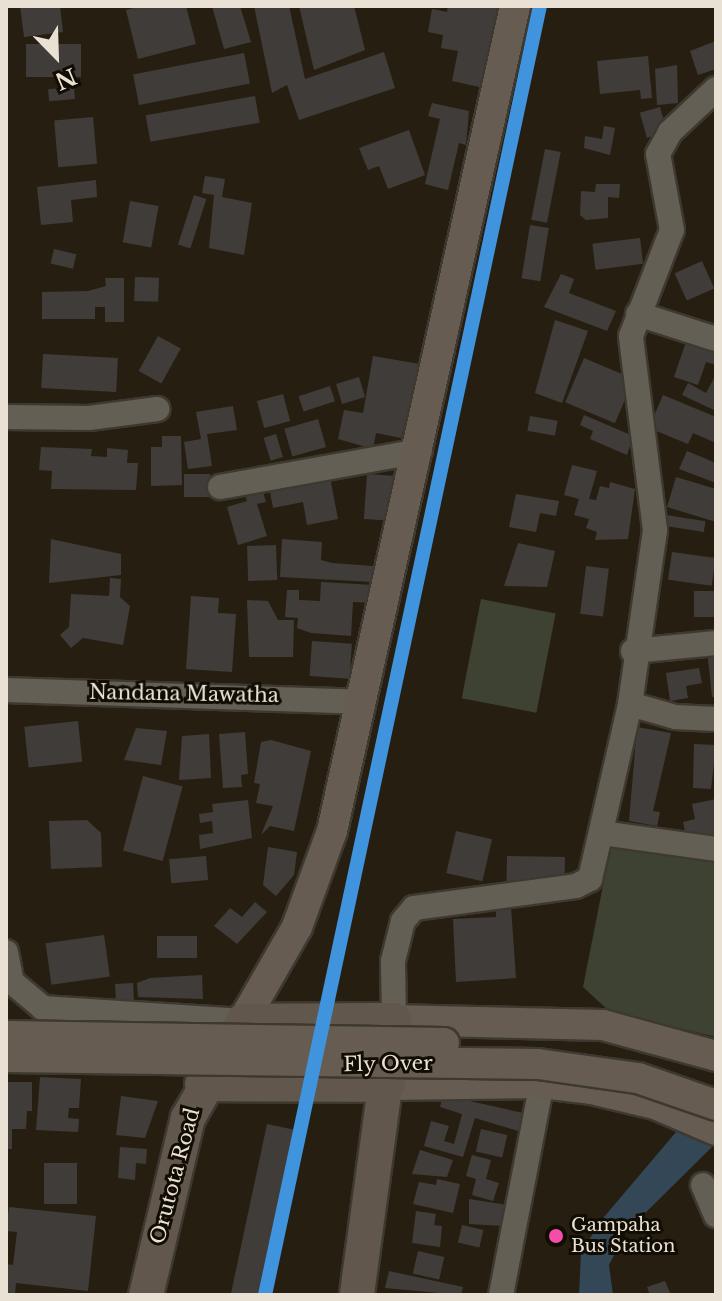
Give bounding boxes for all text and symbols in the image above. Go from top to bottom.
north arrow [16,16,96,96]
text: N [51,62,80,95]
street label: Nandana Mawatha [89,680,279,708]
street label: Fly Over [343,1051,433,1077]
street label: Orutota Road [145,1105,205,1247]
place label: Gampaha Bus Station [571,1215,676,1258]
marker: Gampaha Bus Station [548,1228,564,1244]

